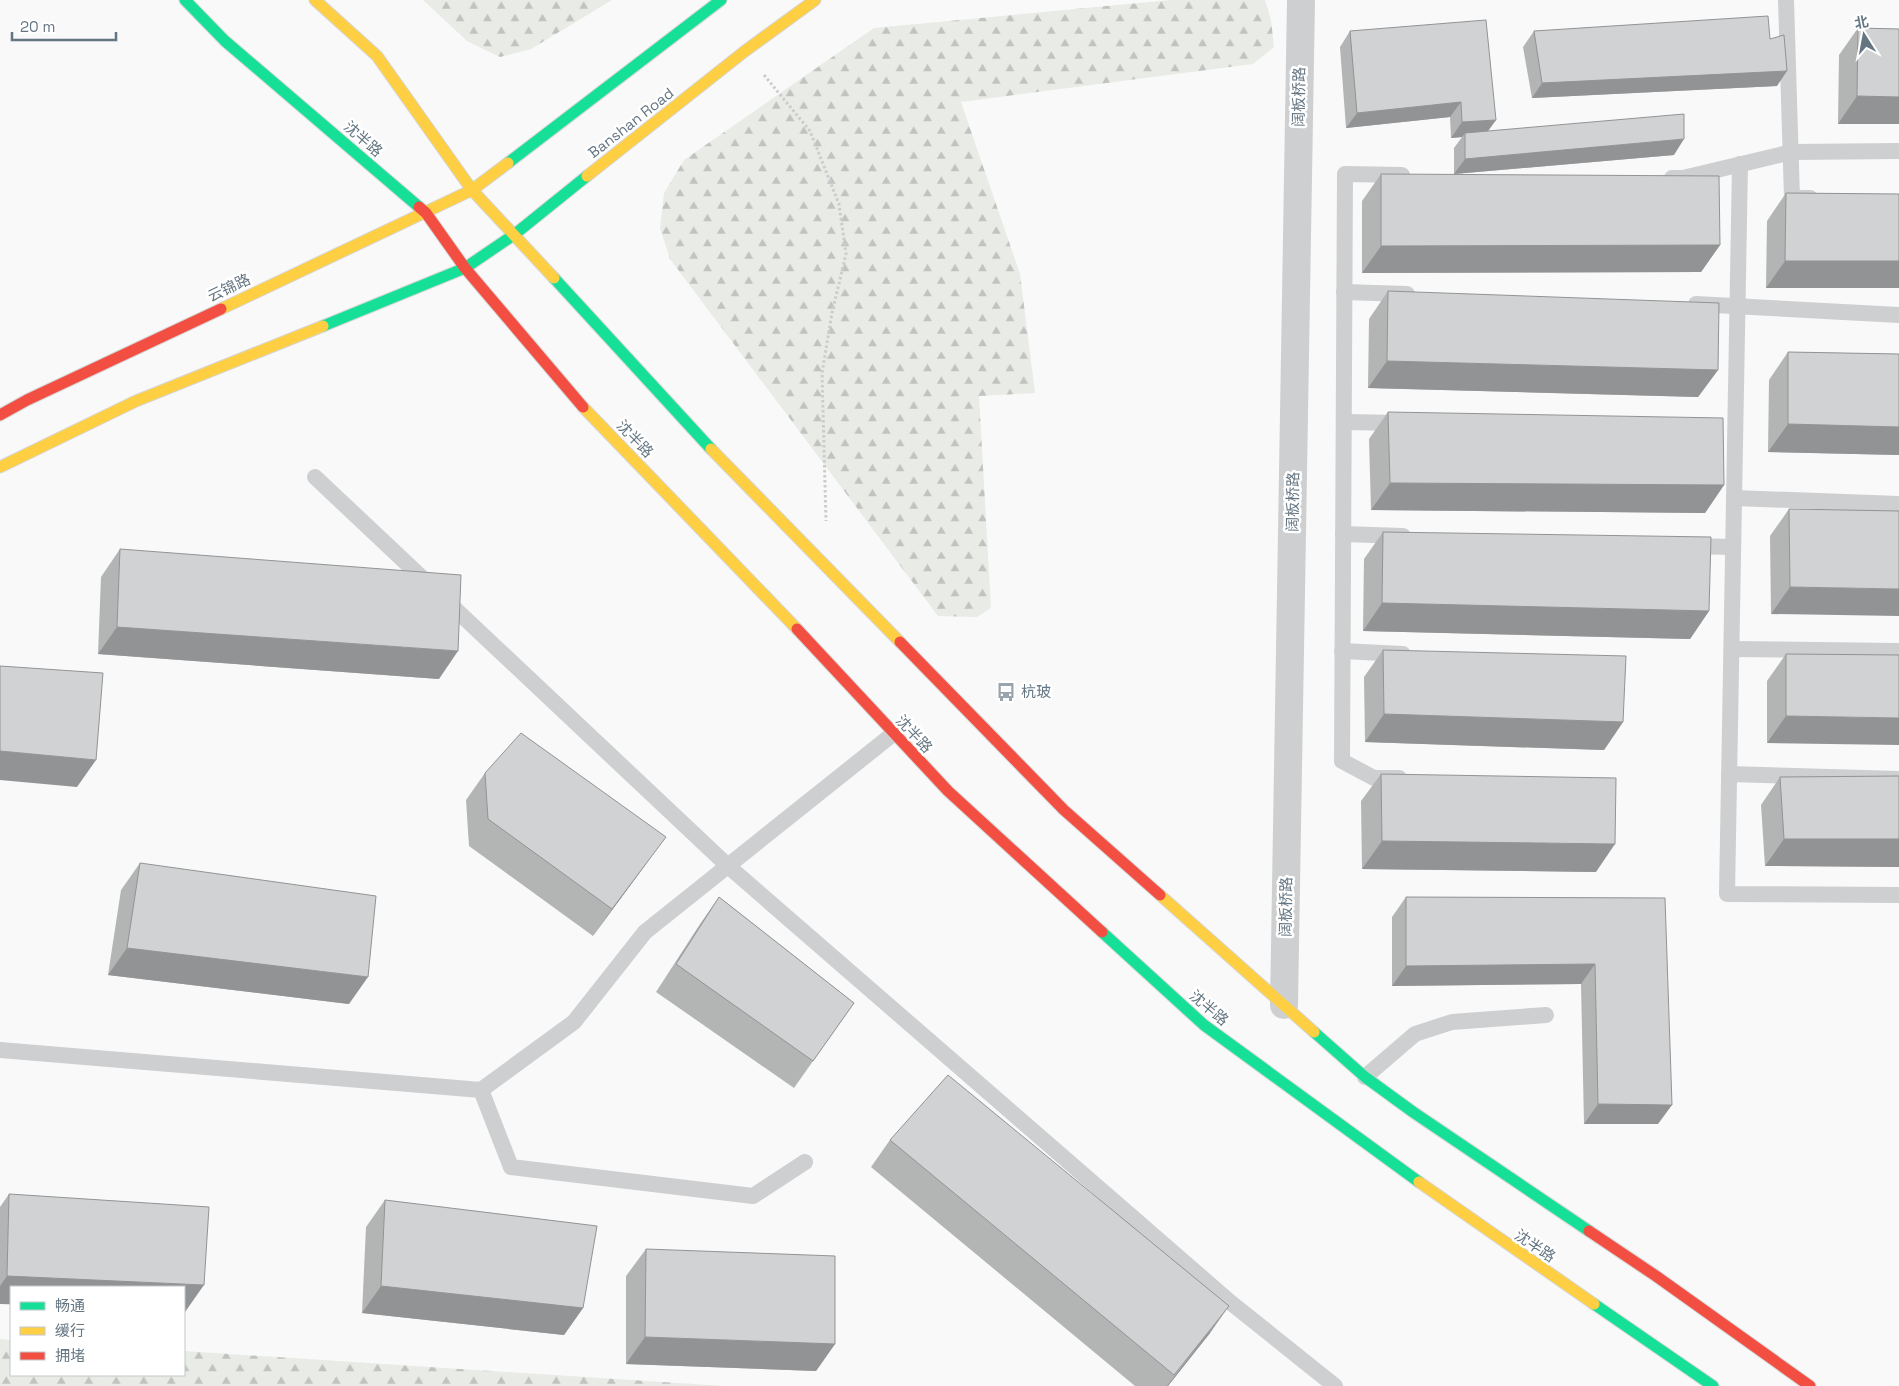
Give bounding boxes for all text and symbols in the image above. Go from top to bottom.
scale bar [12,10,116,42]
north arrow [1839,10,1889,60]
text: 北 [1853,12,1870,32]
text: 20 m [20,17,55,36]
street label: 阔板桥路 [1288,67,1309,127]
street label: Banshan Road [584,83,677,162]
street label: 沈半路 [340,117,387,161]
street label: 云锦路 [204,269,253,306]
street label: 沈半路 [613,416,658,461]
street label: 阔板桥路 [1282,472,1303,532]
bus stop icon: 杭玻 [995,681,1017,703]
place label: 杭玻 [1021,682,1051,701]
street label: 沈半路 [892,711,937,757]
street label: 阔板桥路 [1275,877,1296,937]
street label: 沈半路 [1186,986,1233,1029]
street label: 沈半路 [1511,1225,1559,1266]
legend [10,1286,185,1376]
text: 畅通 [55,1296,85,1315]
text: 缓行 [55,1321,85,1340]
text: 拥堵 [55,1346,85,1365]

